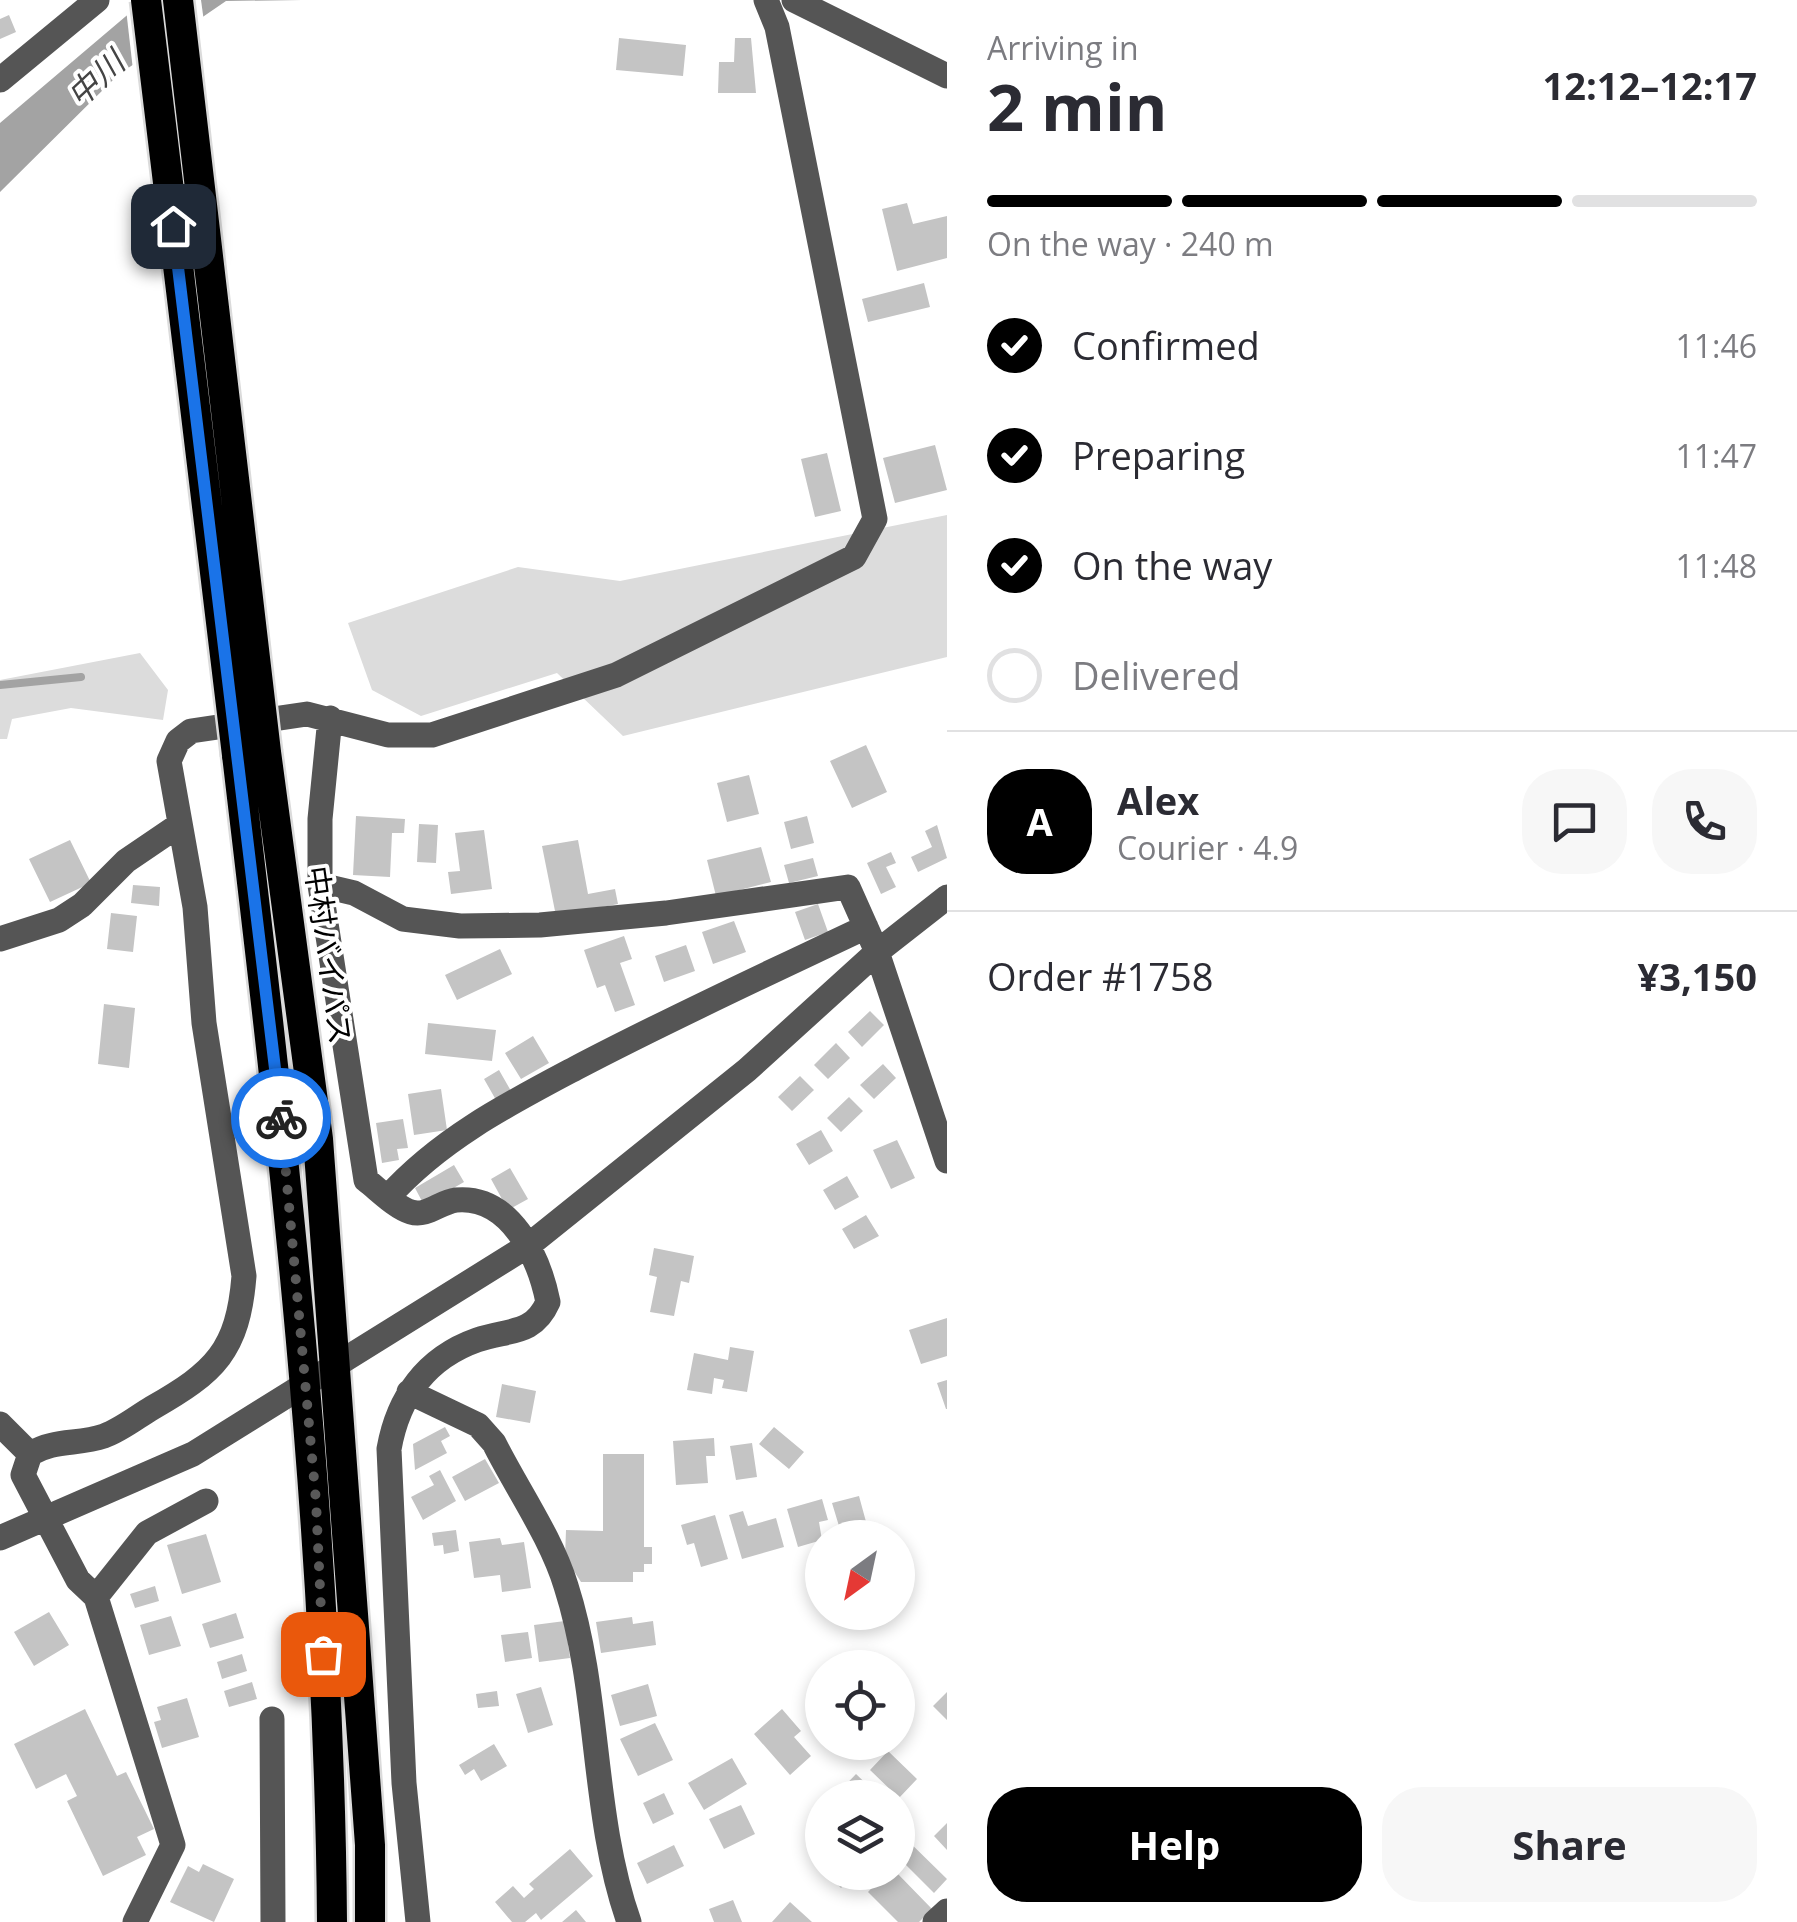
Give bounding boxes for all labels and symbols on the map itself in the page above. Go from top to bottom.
water label: 中川 [57,38,135,116]
pin [131,184,216,269]
street label: 中村バイパス [296,863,362,1047]
courier [231,1068,331,1168]
north arrow [805,1520,915,1630]
pin [281,1612,366,1697]

